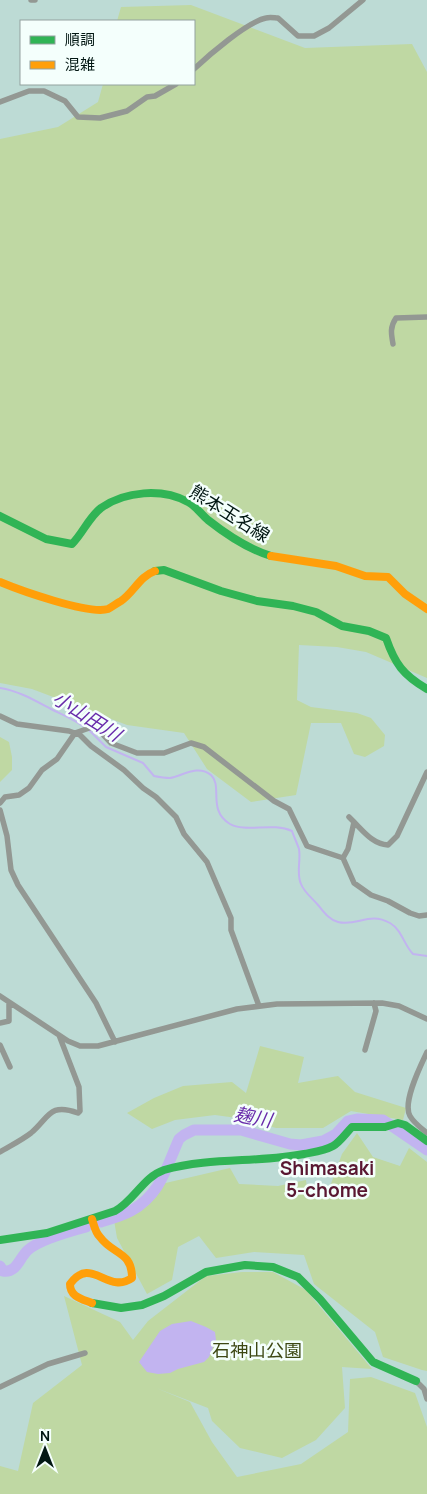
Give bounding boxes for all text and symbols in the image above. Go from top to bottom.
legend [20,20,195,85]
text: 順調 [65,29,95,50]
text: 混雑 [65,54,95,75]
street label: 熊本玉名線 [185,479,275,547]
water label: 小山田川 [48,685,128,748]
water label: 麹川 [232,1101,276,1133]
district label: Shimasaki 5-chome [280,1155,374,1203]
park label: 石神山公園 [212,1338,302,1362]
north arrow [20,1424,70,1474]
text: N [40,1426,50,1445]

